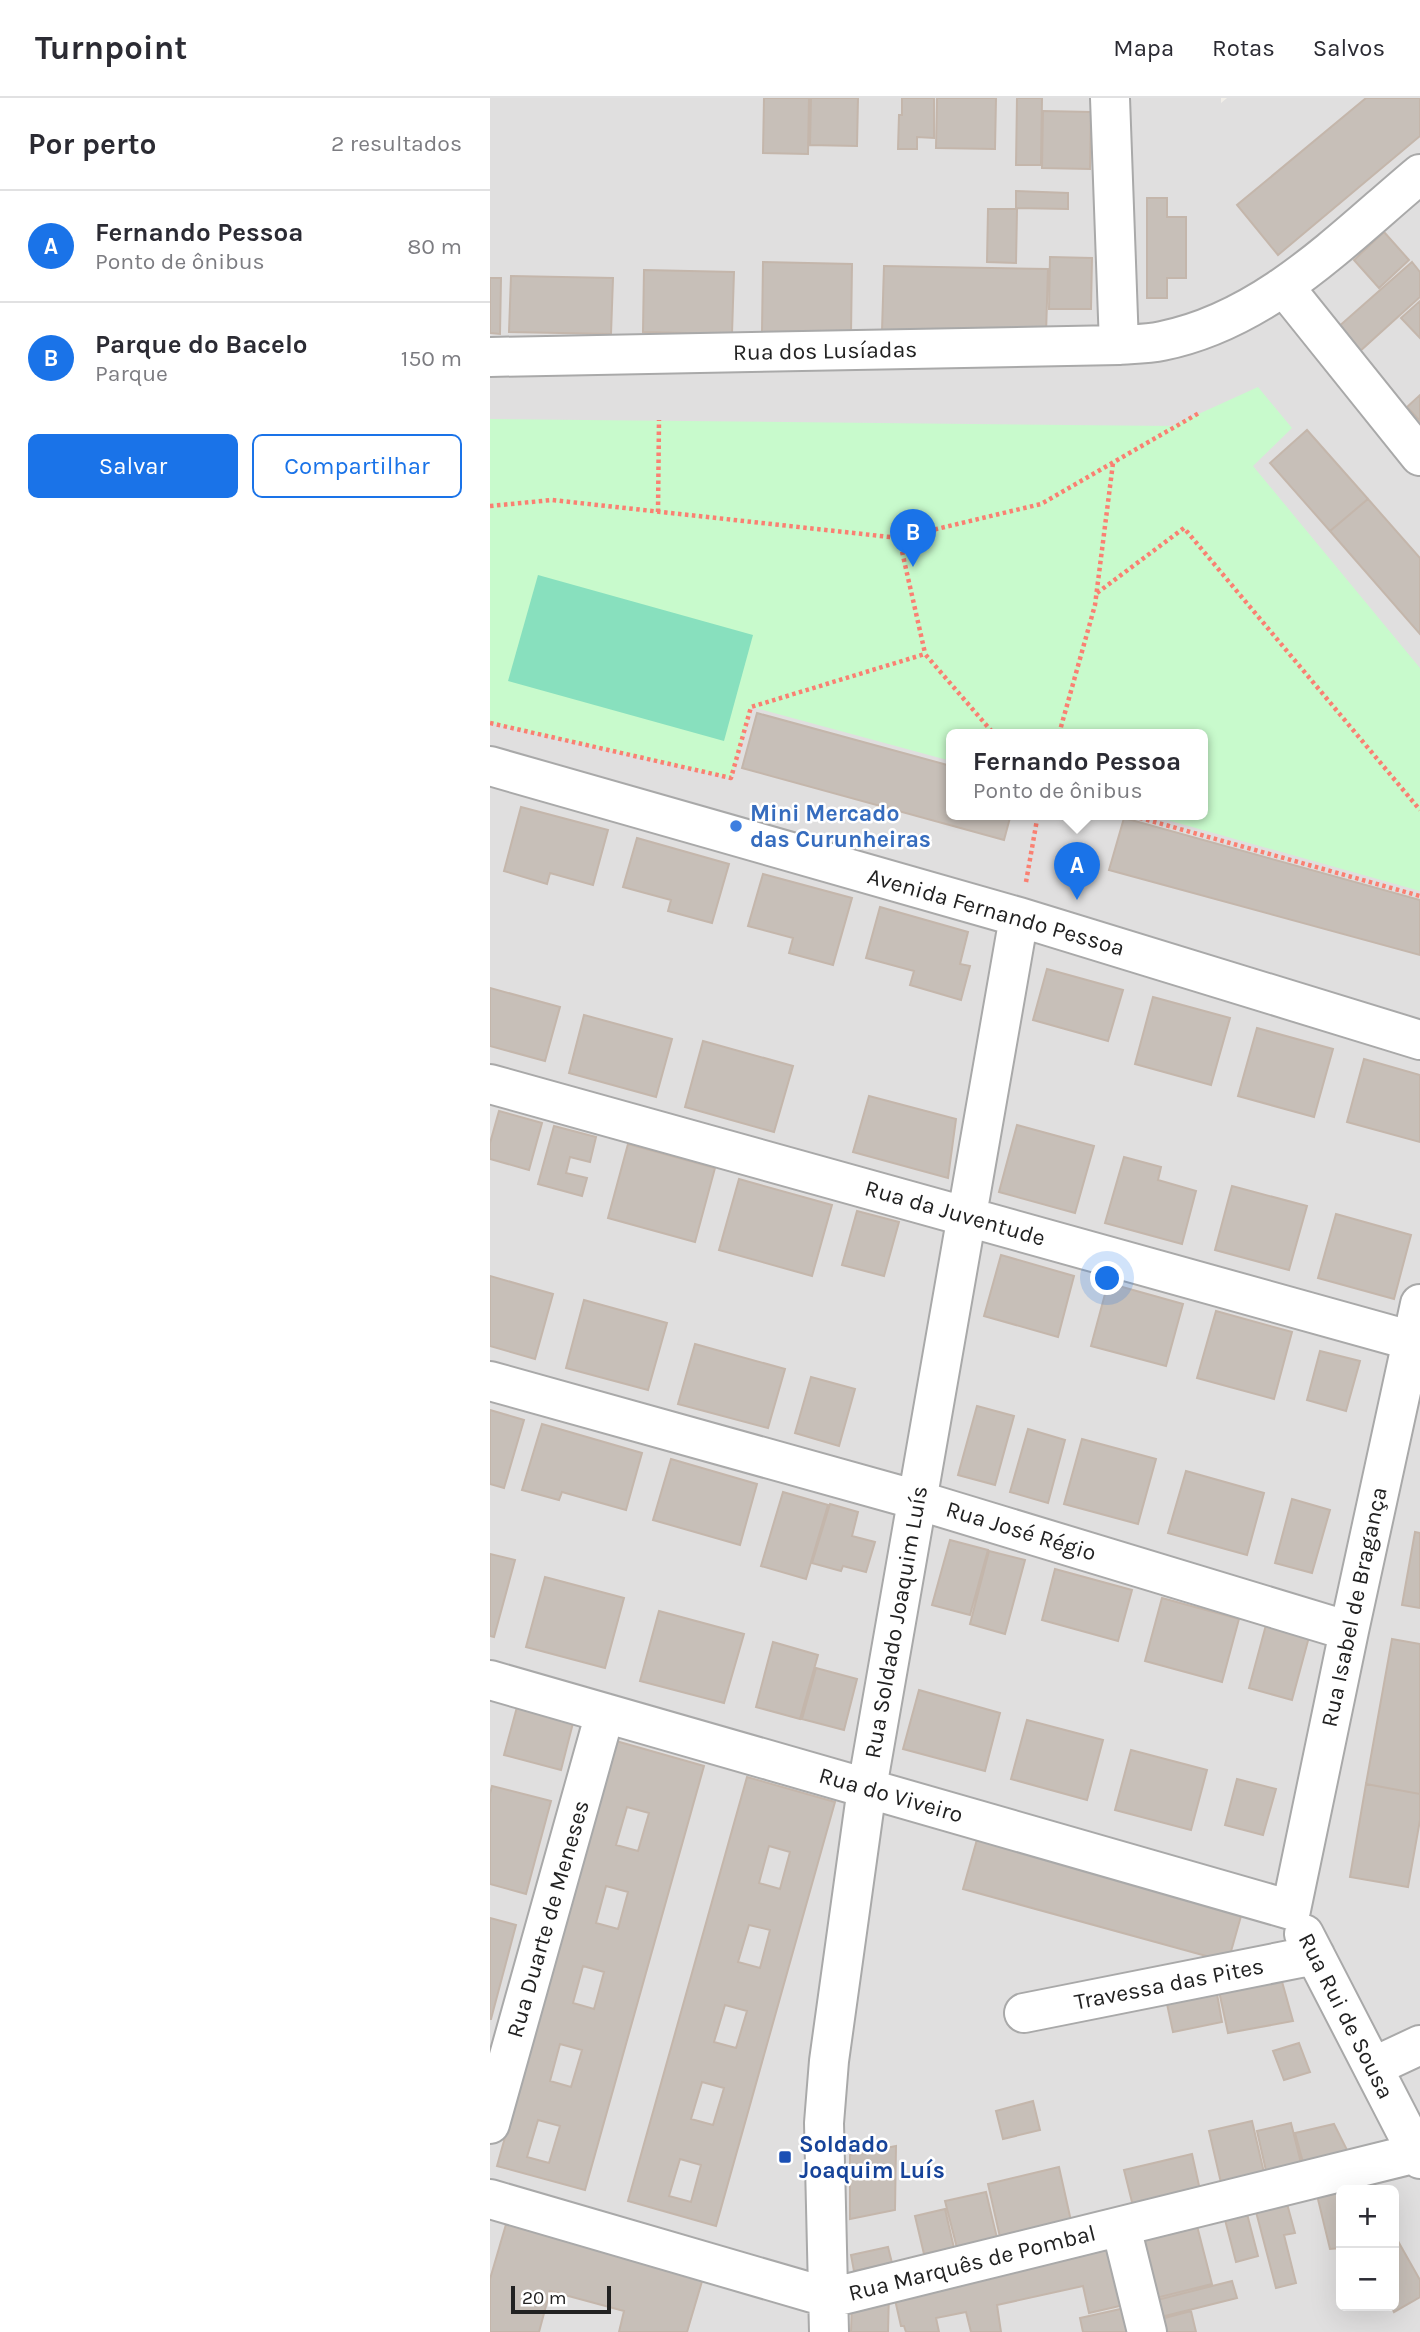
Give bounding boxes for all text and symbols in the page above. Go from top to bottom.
text: Turnpoint [35,29,187,67]
text: Mapa [1113,34,1174,62]
text: Rotas [1212,34,1275,62]
text: Salvos [1313,34,1385,62]
text: Por perto [28,126,157,162]
text: 2 resultados [331,130,462,157]
text: Fernando Pessoa [95,217,303,248]
text: A [44,233,58,260]
text: 80 m [407,233,462,260]
text: Ponto de ônibus [95,248,265,275]
text: Parque do Bacelo [95,329,308,360]
street label: Rua dos Lusíadas [733,336,917,366]
text: B [44,345,58,372]
text: 150 m [401,345,462,372]
text: Parque [95,360,168,387]
button: Salvar [28,434,238,498]
button: Compartilhar [252,434,462,498]
pin: B [890,509,936,567]
popup [946,729,1208,820]
text: Fernando Pessoa [973,746,1181,777]
text: Ponto de ônibus [973,777,1142,804]
place label: Mini Mercado das Curunheiras [750,800,931,853]
marker: Mini Mercado das Curunheiras [728,818,744,834]
pin: A [1054,842,1100,900]
street label: Avenida Fernando Pessoa [864,862,1128,962]
street label: Rua da Juventude [862,1174,1048,1252]
your location [1090,1261,1124,1295]
street label: Rua Soldado Joaquim Luís [859,1484,933,1760]
street label: Rua Isabel de Bragança [1315,1484,1393,1730]
street label: Rua José Régio [943,1495,1099,1567]
street label: Rua do Viveiro [816,1762,966,1828]
street label: Rua Duarte de Meneses [501,1797,595,2041]
street label: Rua Rui de Sousa [1293,1929,1399,2103]
street label: Travessa das Pites [1072,1952,1266,2016]
place label: Soldado Joaquim Luís [799,2131,945,2184]
marker: Soldado Joaquim Luís [777,2149,793,2165]
map controls [1336,2185,1399,2311]
button: + [1336,2185,1399,2248]
street label: Rua Marquês de Pombal [846,2219,1098,2307]
button: − [1336,2248,1399,2311]
scale bar [511,2283,611,2315]
text: 20 m [522,2287,567,2309]

